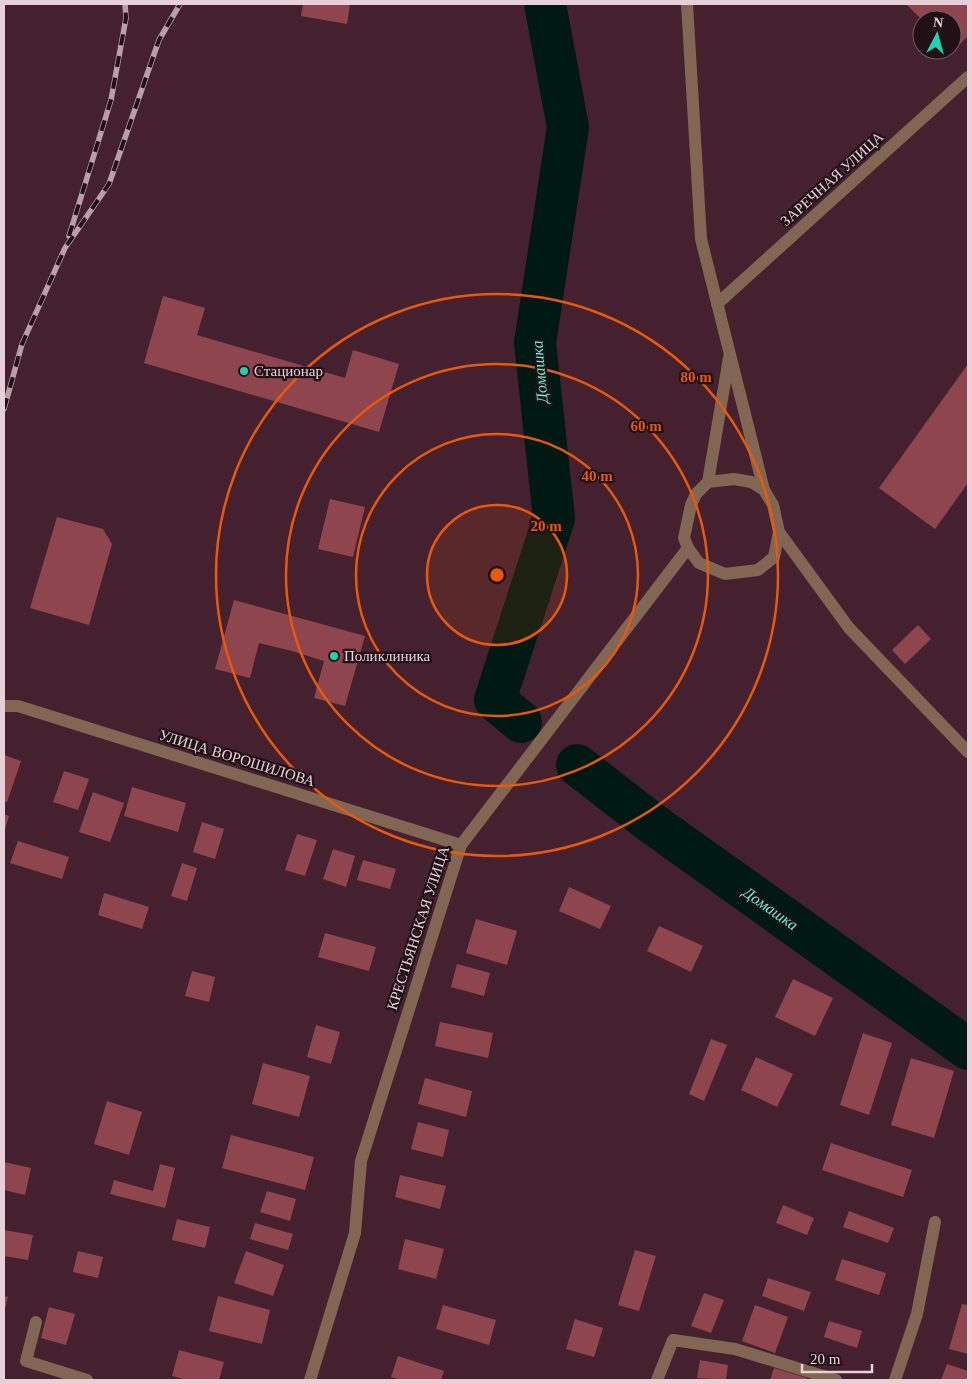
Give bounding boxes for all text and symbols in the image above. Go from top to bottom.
north arrow [912,10,962,60]
text: N [932,15,944,31]
street label: ЗАРЕЧНАЯ УЛИЦА [777,129,887,229]
water label: Домашка [528,340,552,406]
place label: Стационар [254,363,323,379]
marker: Стационар [238,365,250,377]
text: 80 m [680,369,712,385]
text: 60 m [630,418,662,434]
text: 40 m [581,468,613,484]
text: 20 m [530,518,562,534]
centre of rings [488,566,506,584]
place label: Поликлиника [344,648,431,664]
marker: Поликлиника [328,650,340,662]
street label: УЛИЦА ВОРОШИЛОВА [157,727,317,789]
street label: КРЕСТЬЯНСКАЯ УЛИЦА [384,844,452,1012]
water label: Домашка [738,882,801,934]
scale bar [802,1342,872,1374]
text: 20 m [810,1351,841,1367]

